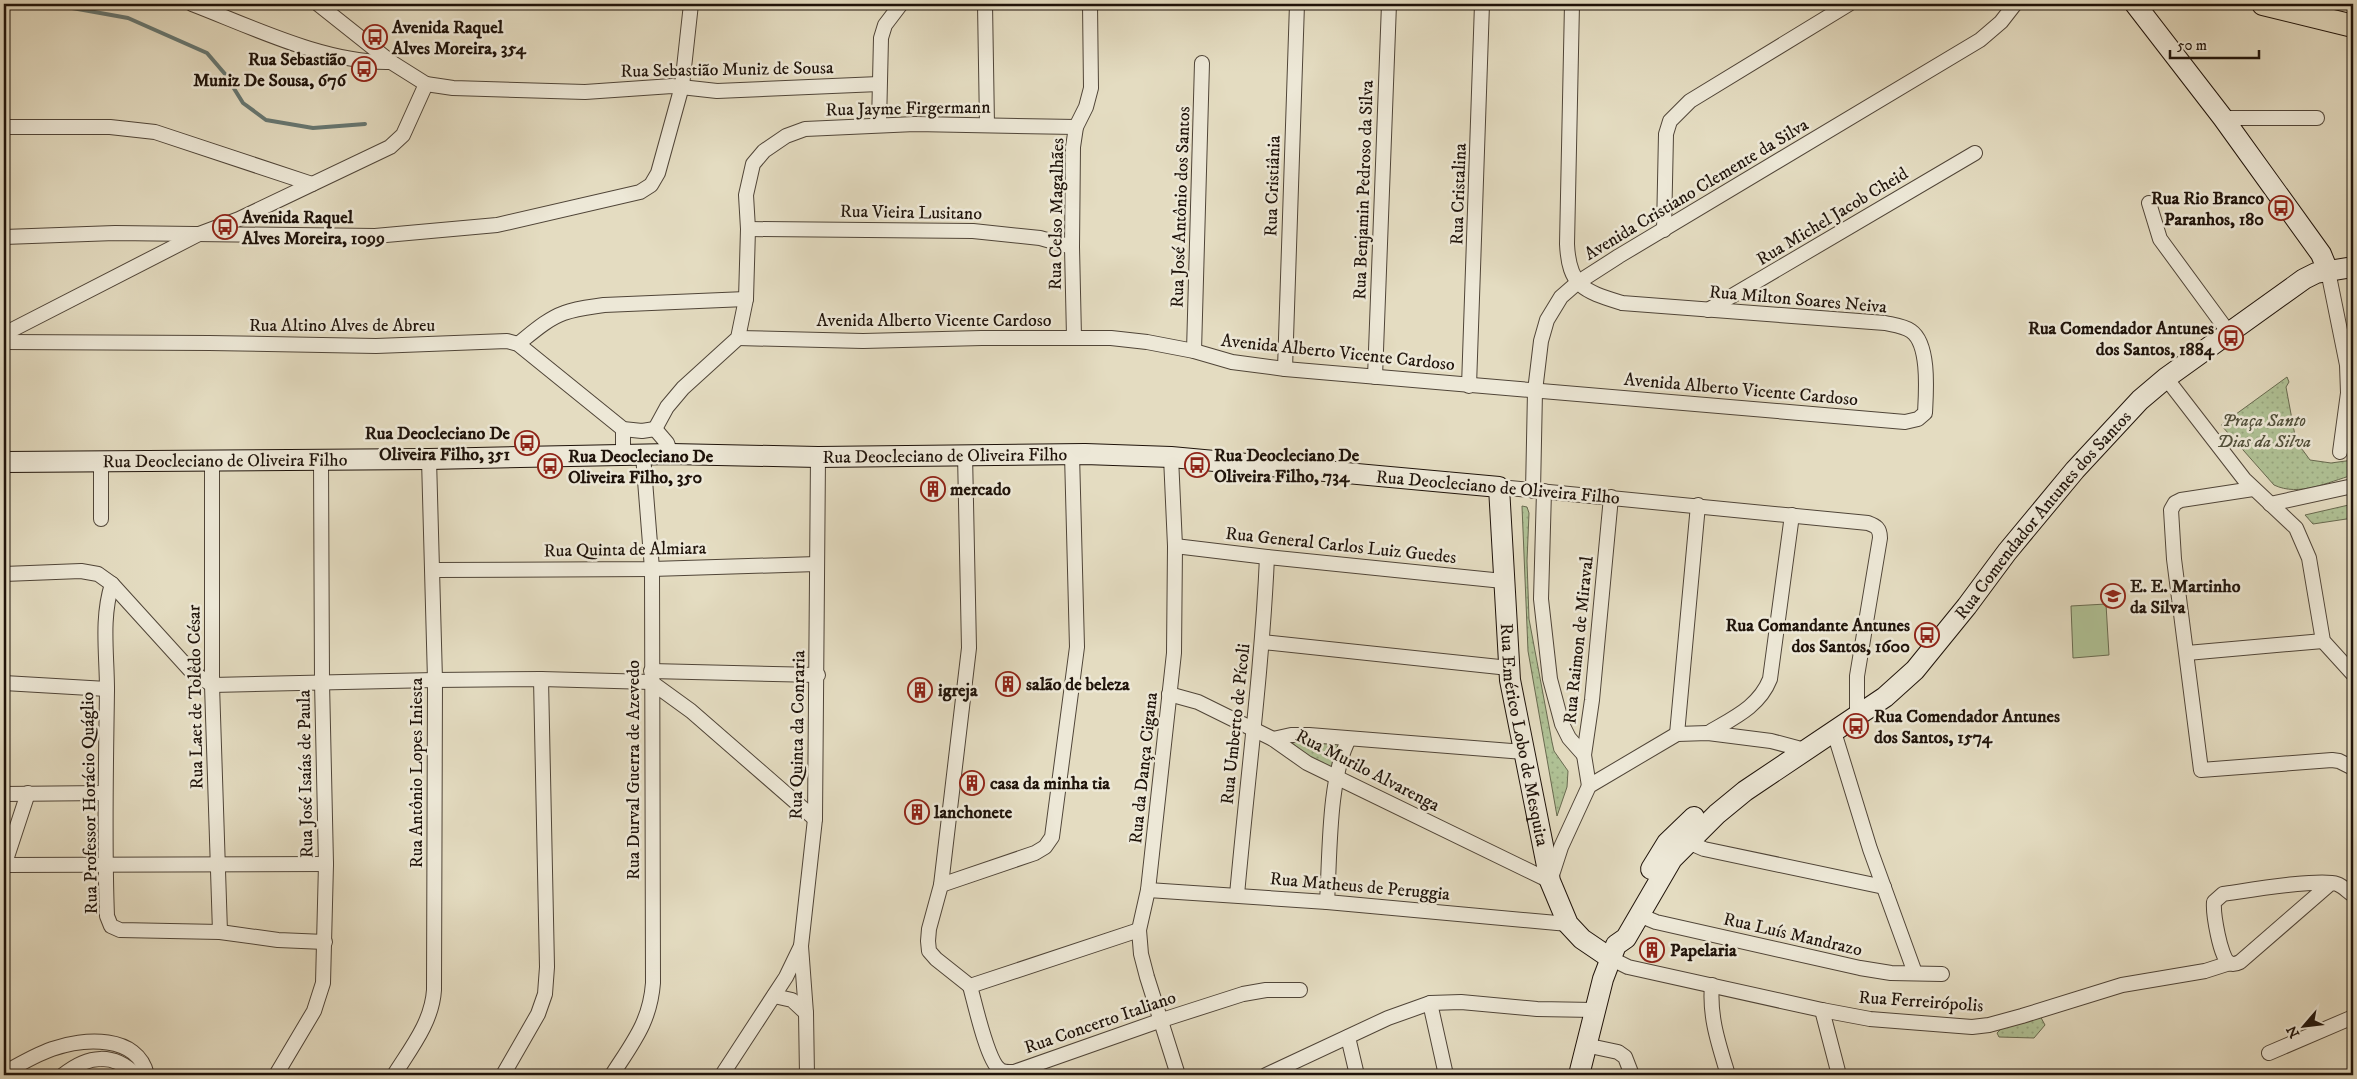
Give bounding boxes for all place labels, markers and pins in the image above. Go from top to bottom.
place label: Avenida Raquel Alves Moreira, 354 [391,17,527,60]
bus stop icon: Avenida Raquel Alves Moreira, 354 [362,24,388,50]
place label: Rua Sebastião Muniz De Sousa, 676 [193,49,348,92]
bus stop icon: Rua Sebastião Muniz De Sousa, 676 [351,56,377,82]
place label: Rua Rio Branco Paranhos, 180 [2151,188,2264,231]
bus stop icon: Rua Rio Branco Paranhos, 180 [2268,195,2294,221]
place label: Avenida Raquel Alves Moreira, 1099 [241,207,385,250]
bus stop icon: Avenida Raquel Alves Moreira, 1099 [212,214,238,240]
place label: Rua Comendador Antunes dos Santos, 1884 [2028,318,2215,361]
bus stop icon: Rua Comendador Antunes dos Santos, 1884 [2218,325,2244,351]
place label: Rua Deocleciano De Oliveira Filho, 351 [365,423,511,466]
bus stop icon: Rua Deocleciano De Oliveira Filho, 351 [514,430,540,456]
place label: Rua Deocleciano De Oliveira Filho, 734 [1214,445,1360,488]
place label: Rua Deocleciano De Oliveira Filho, 350 [568,446,714,489]
bus stop icon: Rua Deocleciano De Oliveira Filho, 734 [1184,452,1210,478]
bus stop icon: Rua Deocleciano De Oliveira Filho, 350 [537,453,563,479]
building icon: mercado [920,476,946,502]
place label: mercado [950,479,1011,501]
place label: E. E. Martinho da Silva [2130,576,2241,619]
school or university icon: E. E. Martinho da Silva [2100,583,2126,609]
place label: Rua Comandante Antunes dos Santos, 1600 [1726,615,1910,658]
bus stop icon: Rua Comandante Antunes dos Santos, 1600 [1914,622,1940,648]
building icon: salão de beleza [995,671,1021,697]
place label: salão de beleza [1026,674,1130,696]
building icon: igreja [907,677,933,703]
place label: igreja [938,680,978,702]
place label: Rua Comendador Antunes dos Santos, 1574 [1874,706,2060,749]
bus stop icon: Rua Comendador Antunes dos Santos, 1574 [1843,713,1869,739]
building icon: casa da minha tia [959,770,985,796]
place label: casa da minha tia [990,773,1110,795]
building icon: lanchonete [904,799,930,825]
place label: lanchonete [933,802,1013,824]
building icon: Papelaria [1639,937,1665,963]
place label: Papelaria [1670,940,1737,962]

